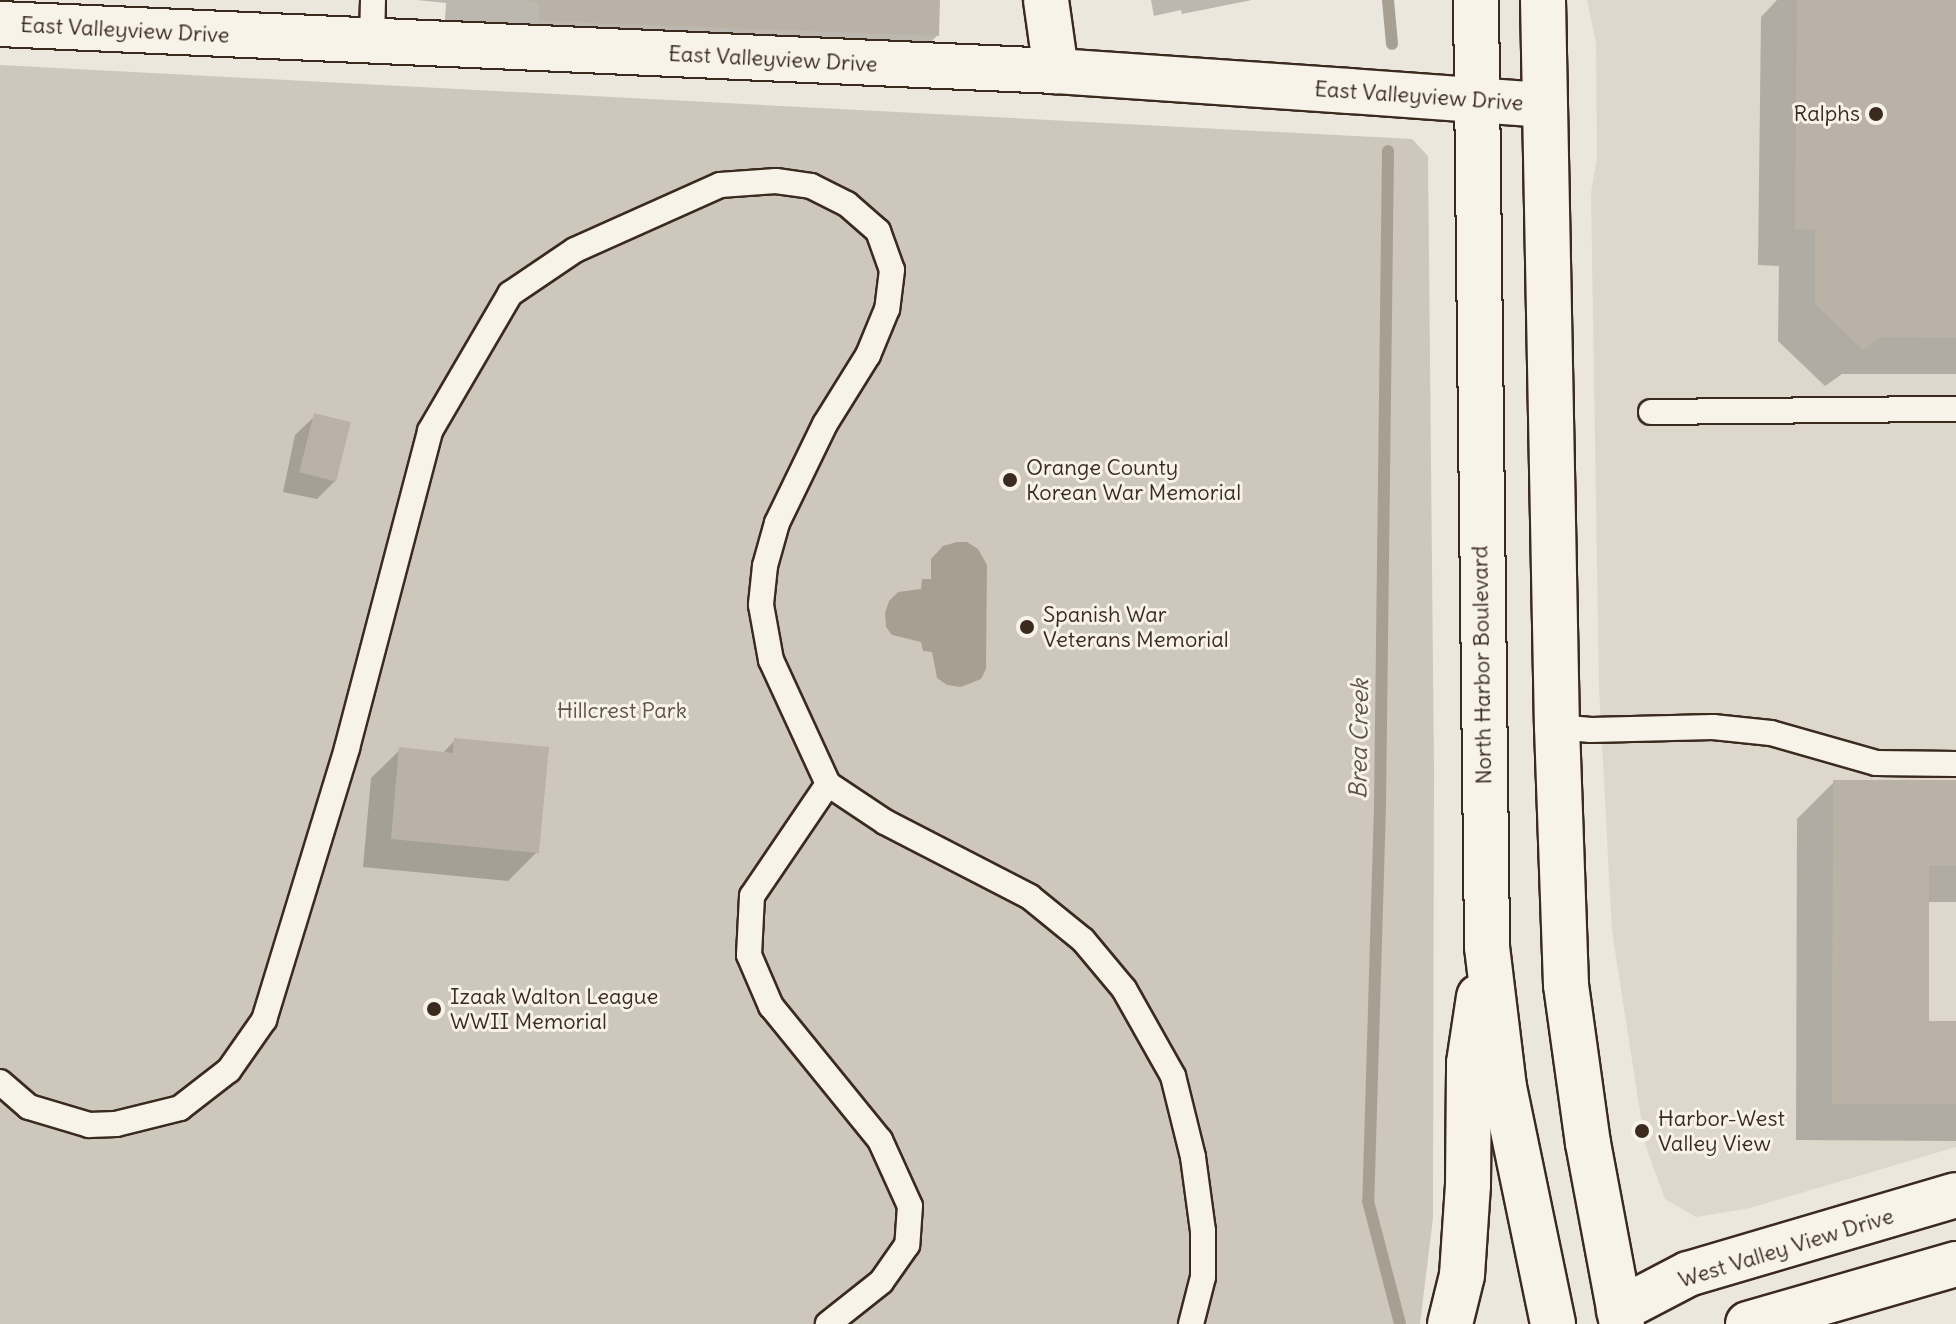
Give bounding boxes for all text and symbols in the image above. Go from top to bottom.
street label: East Valleyview Drive [20,11,230,49]
street label: East Valleyview Drive [668,40,878,78]
street label: East Valleyview Drive [1314,76,1524,116]
place label: Ralphs [1793,101,1860,127]
marker: Ralphs [1867,105,1885,123]
place label: Orange County Korean War Memorial [1026,454,1241,506]
marker: Orange County Korean War Memorial [1001,471,1019,489]
street label: North Harbor Boulevard [1467,545,1497,785]
place label: Spanish War Veterans Memorial [1043,601,1229,652]
marker: Spanish War Veterans Memorial [1018,618,1036,636]
water label: Brea Creek [1344,679,1374,799]
park label: Hillcrest Park [557,698,687,724]
place label: Izaak Walton League WWII Memorial [450,983,658,1034]
marker: Izaak Walton League WWII Memorial [425,1000,443,1018]
place label: Harbor-West Valley View [1658,1105,1785,1156]
marker: Harbor-West Valley View [1633,1122,1651,1140]
street label: West Valley View Drive [1675,1203,1897,1293]

